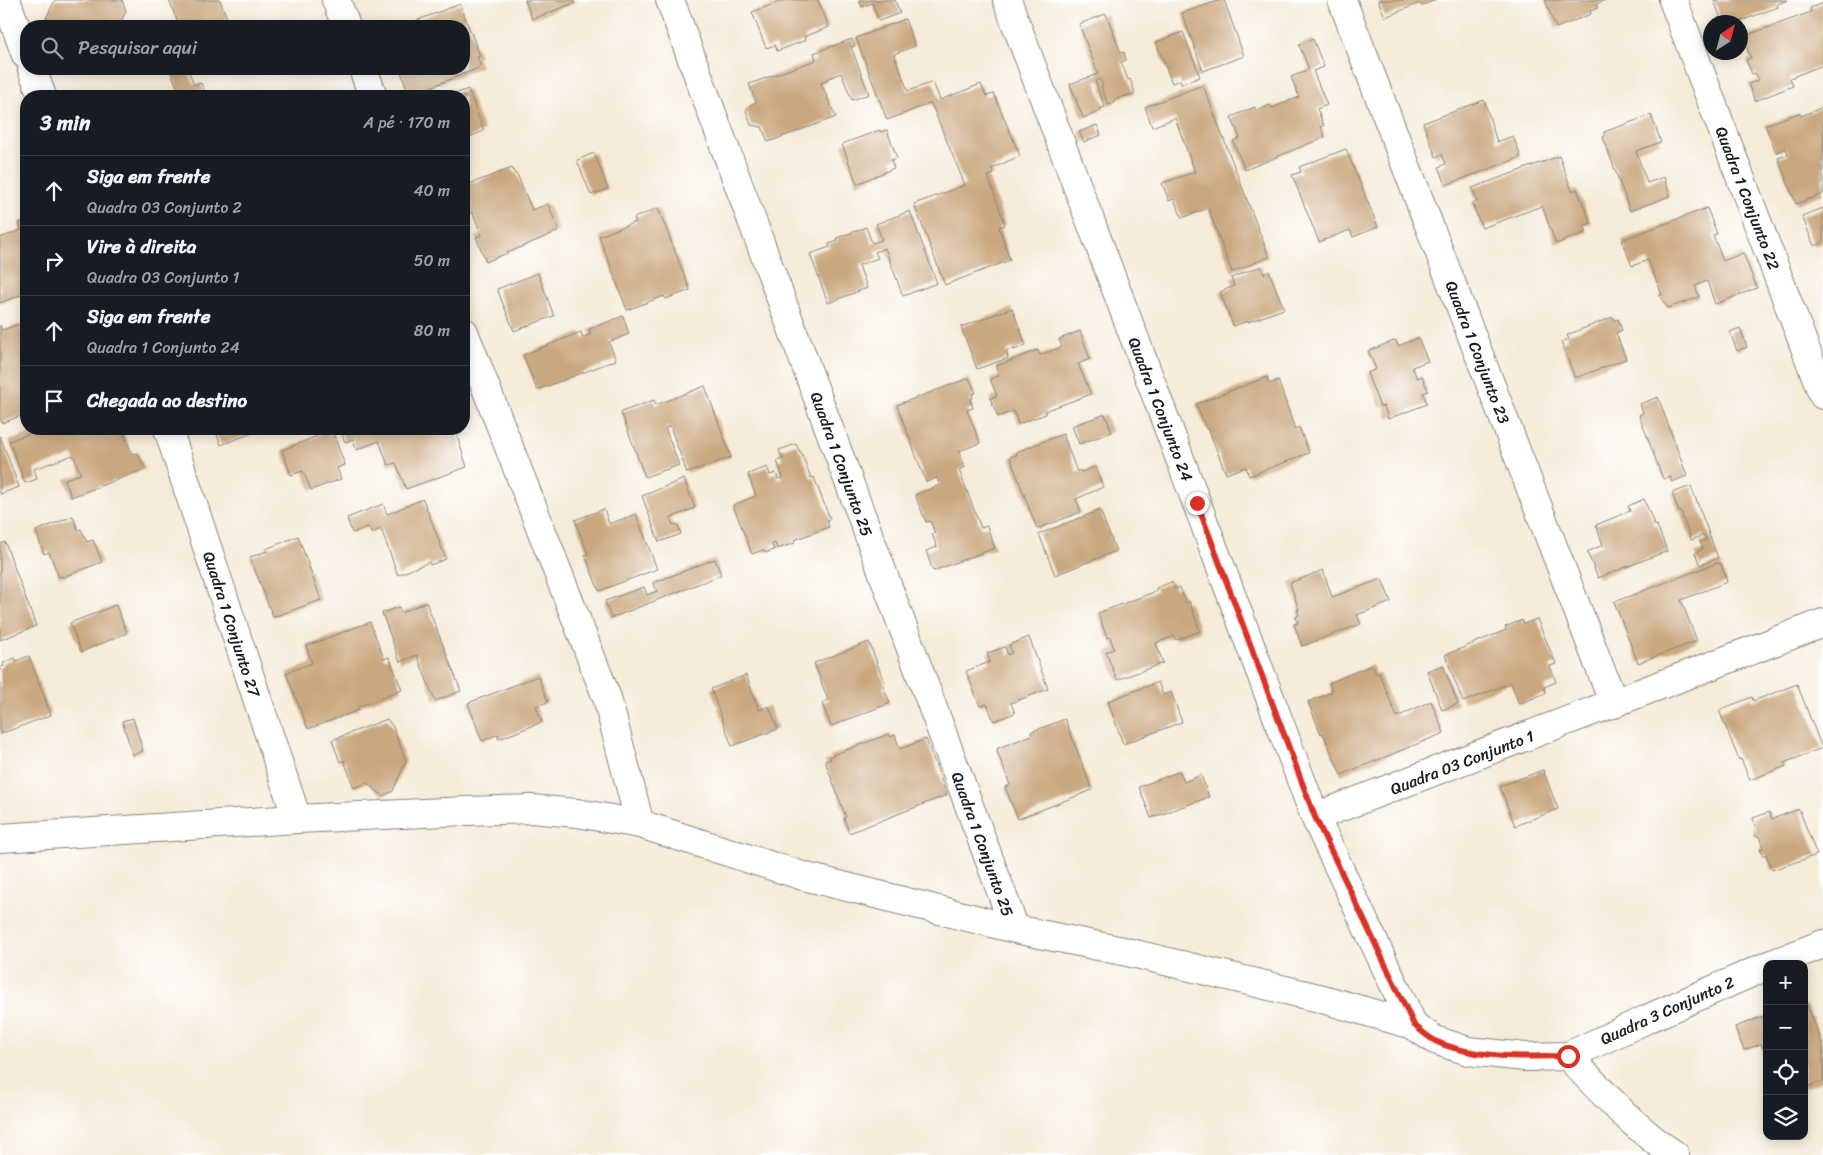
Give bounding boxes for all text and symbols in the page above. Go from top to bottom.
north arrow [1703,15,1748,60]
search box [20,20,470,75]
text: Pesquisar aqui [78,31,197,64]
icon: search [38,34,66,62]
text: 3 min [40,104,90,142]
text: A pé · 170 m [364,108,450,137]
street label: Quadra 1 Conjunto 22 [1707,122,1788,274]
text: Siga em frente [87,160,210,193]
text: 40 m [413,176,450,205]
icon: ahead [40,177,68,205]
text: Quadra 03 Conjunto 2 [87,193,242,222]
text: Vire à direita [87,230,196,263]
text: 50 m [414,246,450,275]
icon: right [40,247,68,275]
text: Quadra 03 Conjunto 1 [87,263,239,292]
street label: Quadra 1 Conjunto 23 [1437,276,1518,428]
text: Siga em frente [87,300,210,333]
text: 80 m [414,316,450,345]
icon: ahead [40,317,68,345]
text: Quadra 1 Conjunto 24 [87,333,240,362]
street label: Quadra 1 Conjunto 24 [1120,333,1201,486]
text: Chegada ao destino [87,384,247,417]
icon: arrive [40,387,68,415]
street label: Quadra 1 Conjunto 25 [802,388,881,541]
route end [1186,492,1209,515]
street label: Quadra 1 Conjunto 27 [194,547,269,702]
street label: Quadra 03 Conjunto 1 [1386,722,1539,803]
street label: Quadra 1 Conjunto 25 [943,768,1022,921]
map controls [1763,960,1808,1140]
button: + [1763,960,1808,1005]
street label: Quadra 3 Conjunto 2 [1595,968,1739,1053]
button: − [1763,1005,1808,1050]
route start [1557,1045,1580,1068]
button: locate [1763,1050,1808,1095]
button: layers [1763,1095,1808,1140]

